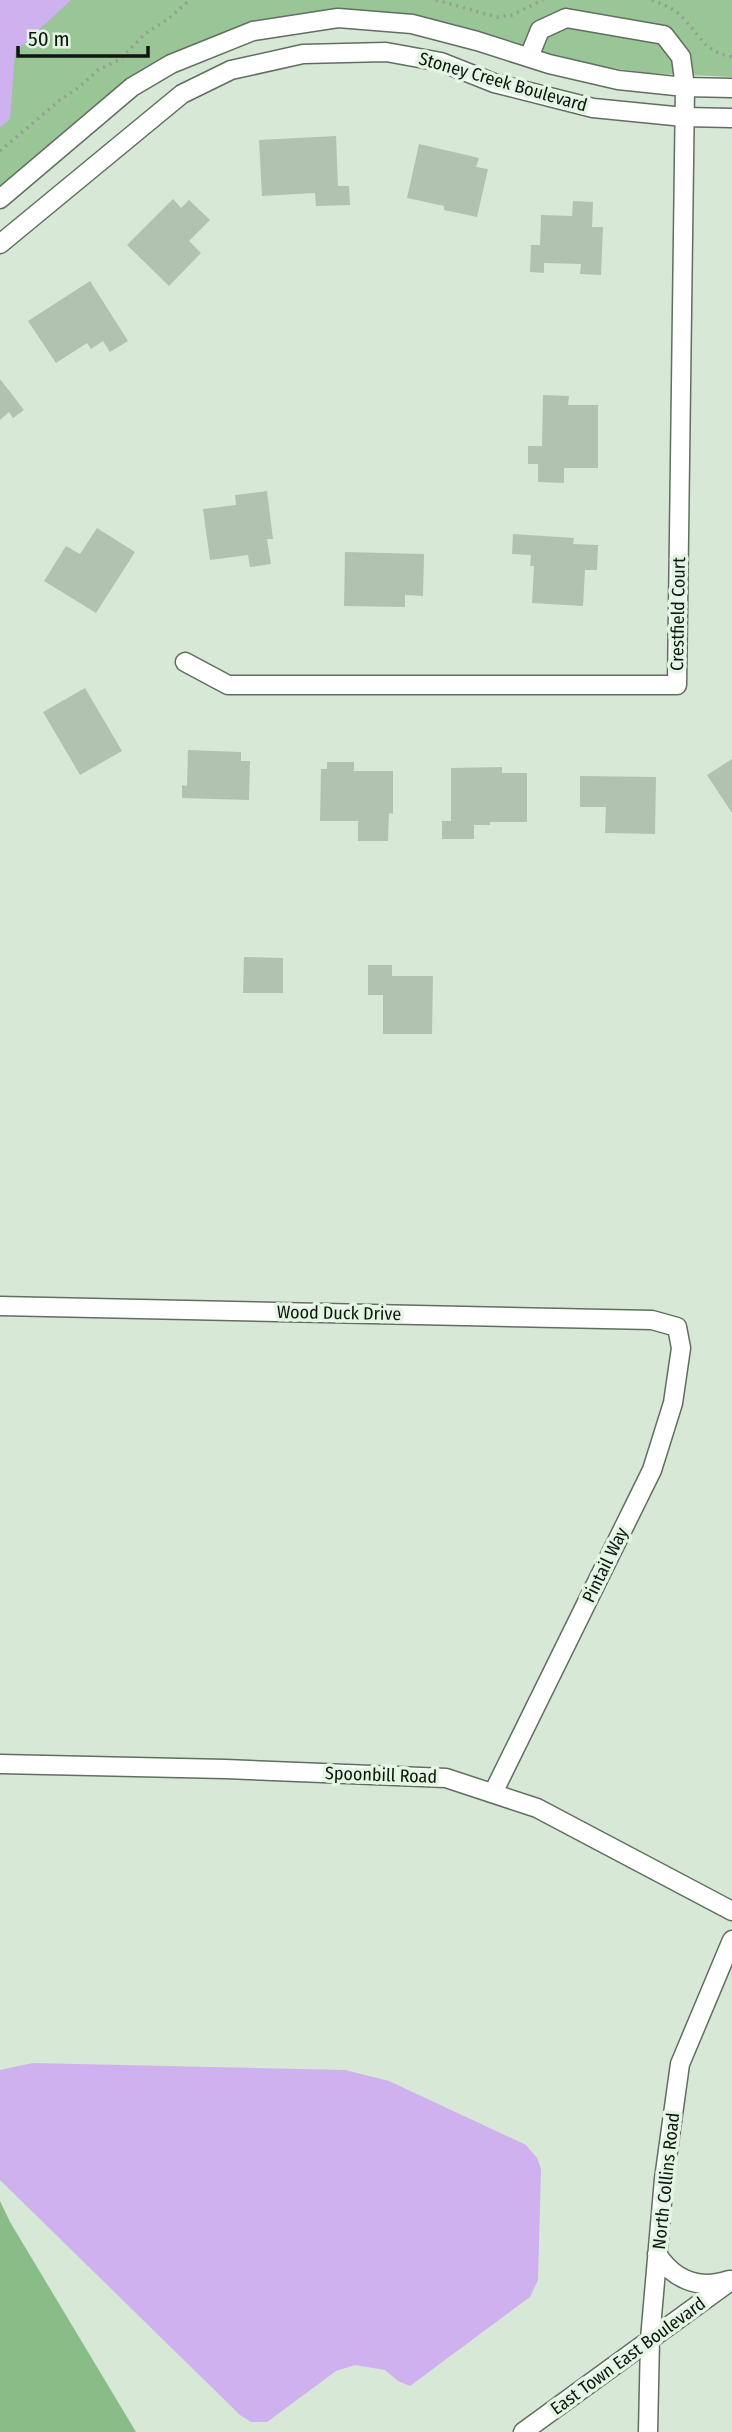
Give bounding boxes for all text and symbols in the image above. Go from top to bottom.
scale bar [18,14,147,58]
text: 50 m [28,26,70,52]
street label: Stoney Creek Boulevard [416,47,590,117]
street label: Crestfield Court [666,557,690,671]
street label: Wood Duck Drive [277,1301,401,1325]
street label: Pintail Way [577,1524,633,1606]
street label: Spoonbill Road [325,1762,437,1788]
street label: North Collins Road [648,2112,684,2250]
street label: East Town East Boulevard [546,2292,710,2420]

